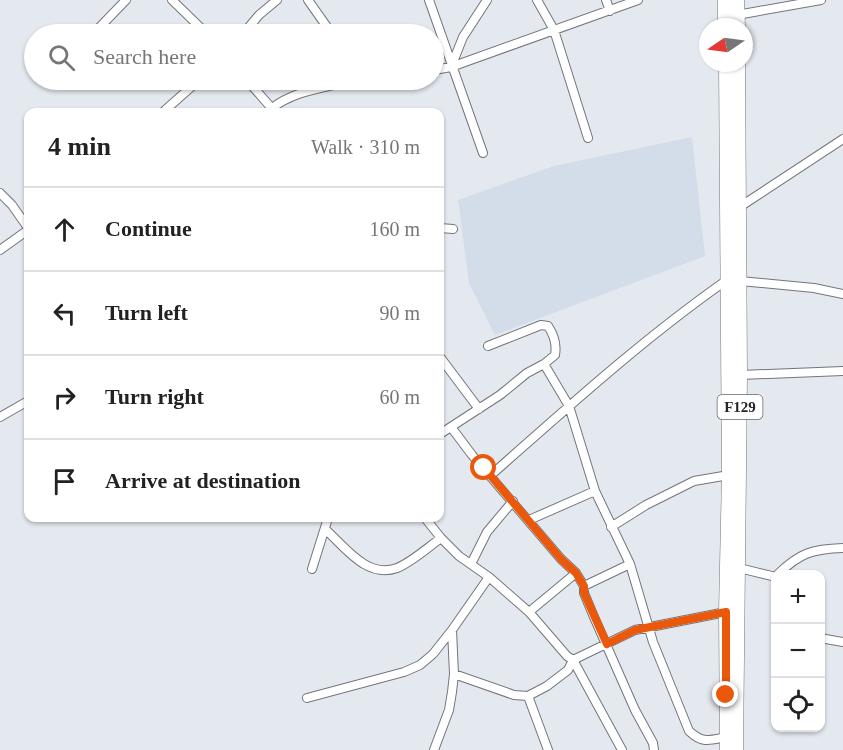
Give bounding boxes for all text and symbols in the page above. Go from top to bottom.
north arrow [699,18,753,72]
search box [24,24,444,90]
icon: search [45,41,78,74]
text: Search here [93,44,196,69]
text: 4 min [48,132,111,161]
text: Walk · 310 m [311,136,420,158]
icon: ahead [48,213,81,246]
text: Continue [105,216,192,241]
text: 160 m [369,218,420,240]
icon: left [48,297,81,330]
text: Turn left [105,300,188,325]
text: 90 m [379,302,420,324]
icon: right [48,381,81,414]
text: Turn right [105,384,204,409]
text: 60 m [379,386,420,408]
road number: F129 [718,395,762,419]
route start [470,454,496,480]
icon: arrive [48,465,81,498]
text: Arrive at destination [105,468,301,493]
map controls [771,570,825,732]
button: + [771,570,825,624]
button: − [771,624,825,678]
button: locate [771,678,825,732]
route end [712,681,738,707]

